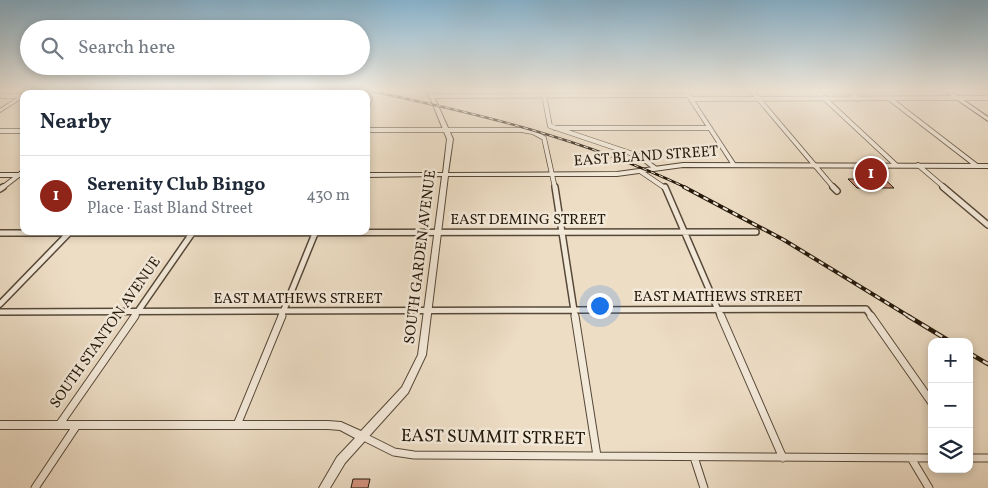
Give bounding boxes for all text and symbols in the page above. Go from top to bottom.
search box [20,20,370,75]
icon: search [38,34,66,62]
text: Search here [78,35,175,61]
text: Nearby [40,108,111,137]
street label: EAST BLAND STREET [573,141,719,173]
pin: 1 [855,155,887,193]
street label: SOUTH GARDEN AVENUE [400,169,442,345]
text: Serenity Club Bingo [87,172,265,198]
text: 1 [53,185,59,207]
text: 430 m [306,185,350,207]
text: Place · East Bland Street [87,198,253,220]
street label: EAST DEMING STREET [450,210,606,231]
street label: SOUTH STANTON AVENUE [46,253,166,413]
street label: EAST MATHEWS STREET [633,287,803,308]
street label: EAST MATHEWS STREET [213,289,383,310]
your location [587,293,613,319]
map controls [928,338,973,473]
button: + [928,338,973,383]
button: − [928,383,973,428]
street label: EAST SUMMIT STREET [400,424,586,452]
button: layers [928,428,973,473]

